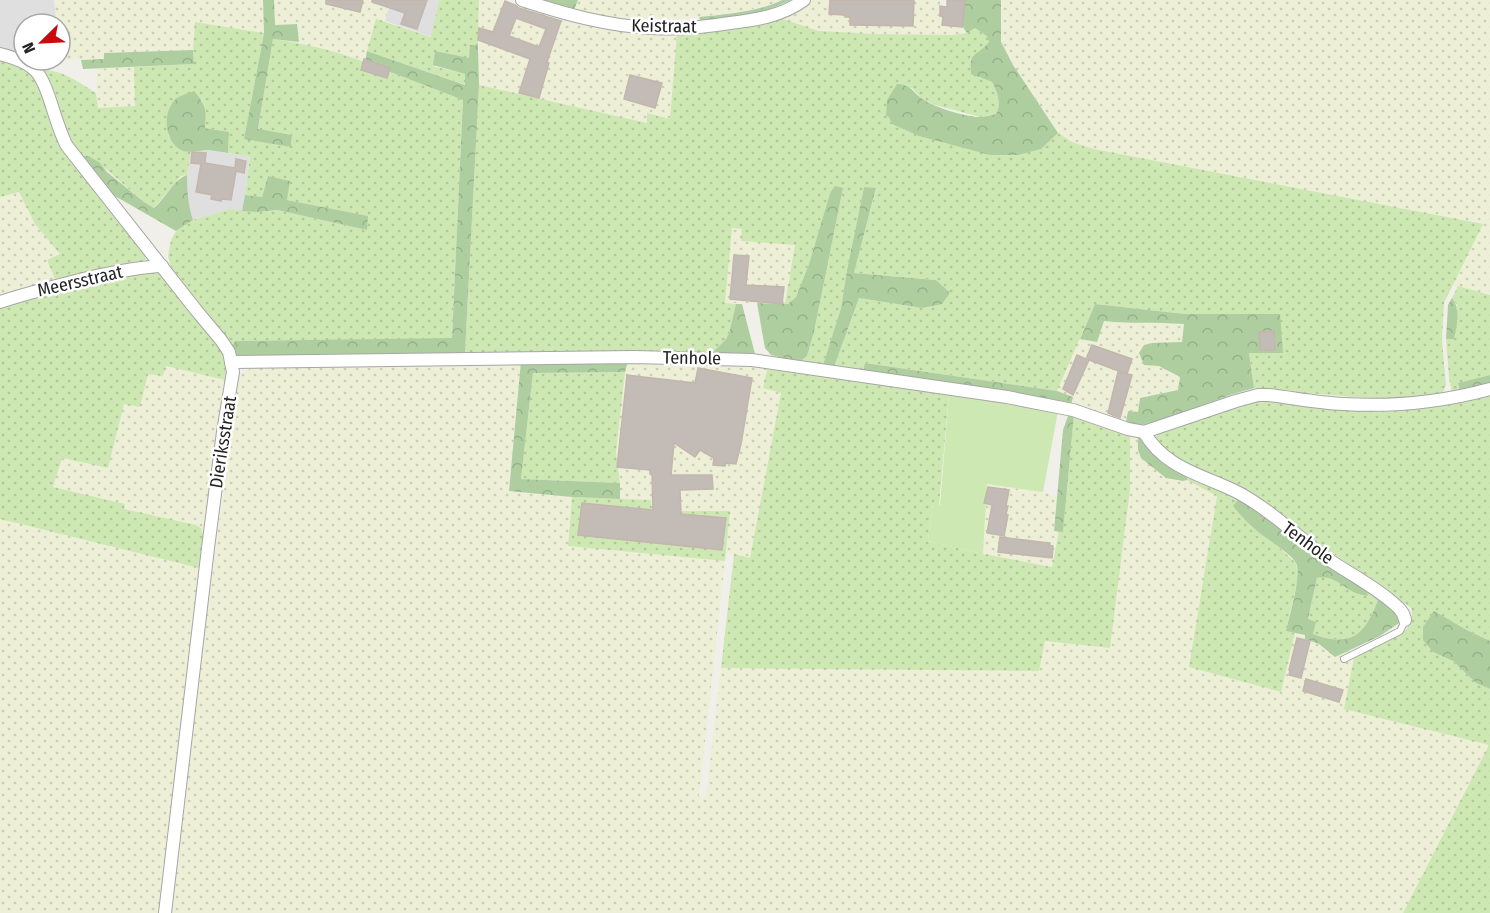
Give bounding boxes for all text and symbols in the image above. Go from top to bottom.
north arrow [12,12,72,72]
street label: Keistraat [631,14,697,38]
text: N [18,40,39,56]
street label: Meersstraat [35,260,125,301]
street label: Tenhole [663,346,721,370]
street label: Dieriksstraat [205,394,241,490]
street label: Tenhole [1278,517,1338,569]

